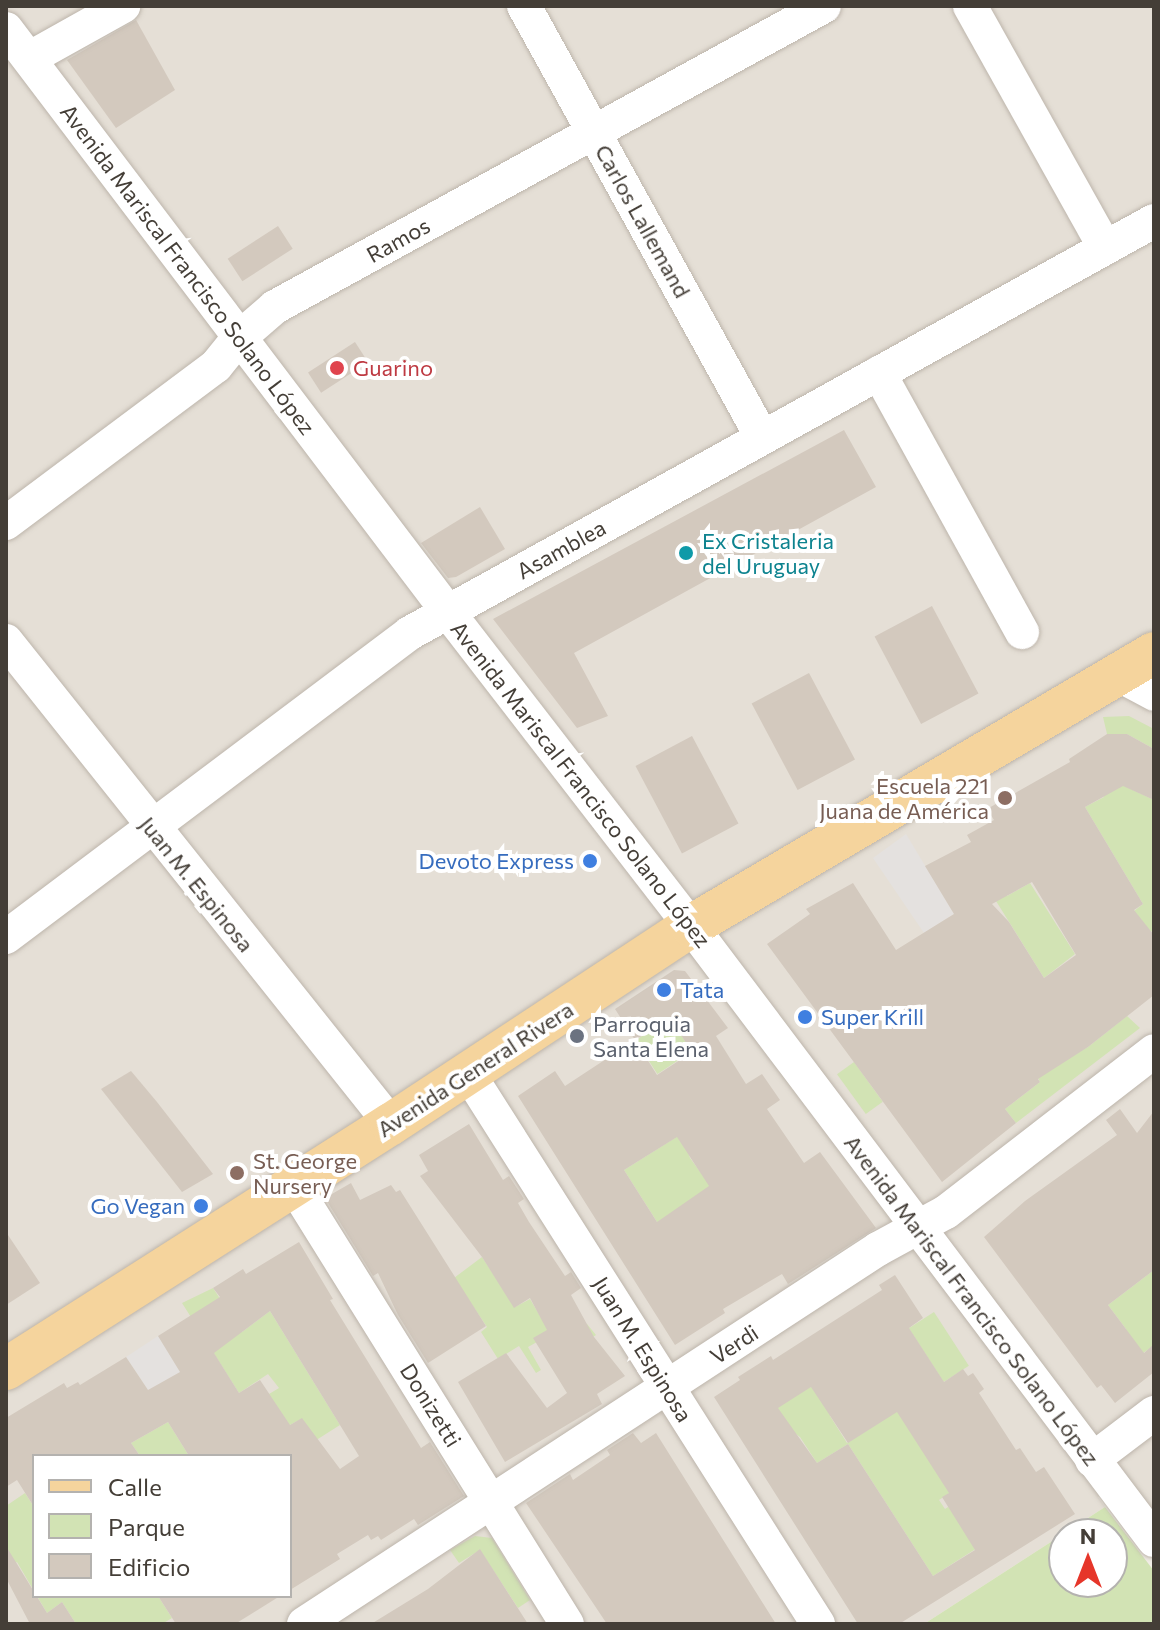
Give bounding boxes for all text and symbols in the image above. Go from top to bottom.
street label: Avenida Mariscal Francisco Solano López [55,99,321,439]
street label: Carlos Lallemand [590,140,696,302]
street label: Ramos [362,212,434,268]
place label: Guarino [353,355,433,381]
marker: Guarino [328,359,346,377]
street label: Asamblea [512,514,610,584]
place label: Ex Cristaleria del Uruguay [702,527,834,578]
marker: Ex Cristaleria del Uruguay [677,544,695,562]
street label: Avenida Mariscal Francisco Solano López [445,616,717,952]
place label: Escuela 221 Juana de América [819,772,989,824]
marker: Escuela 221 Juana de América [996,789,1014,807]
street label: Juan M. Espinosa [134,811,260,957]
place label: Devoto Express [419,848,574,874]
marker: Devoto Express [581,852,599,870]
place label: Tata [680,977,724,1003]
marker: Tata [655,981,673,999]
street label: Avenida General Rivera [372,996,578,1142]
place label: Super Krill [821,1004,924,1030]
marker: Super Krill [796,1008,814,1026]
place label: Parroquia Santa Elena [593,1010,709,1062]
marker: Parroquia Santa Elena [568,1027,586,1045]
street label: Avenida Mariscal Francisco Solano López [839,1130,1105,1470]
place label: St. George Nursery [253,1147,357,1198]
marker: St. George Nursery [228,1164,246,1182]
place label: Go Vegan [90,1193,185,1219]
marker: Go Vegan [192,1197,210,1215]
street label: Juan M. Espinosa [588,1272,698,1426]
street label: Verdi [705,1319,763,1369]
street label: Donizetti [395,1358,467,1452]
legend [32,1454,292,1598]
text: Calle [108,1472,162,1501]
text: Parque [108,1512,185,1541]
north arrow [1048,1518,1128,1598]
text: N [1080,1522,1096,1549]
text: Edificio [108,1552,190,1581]

